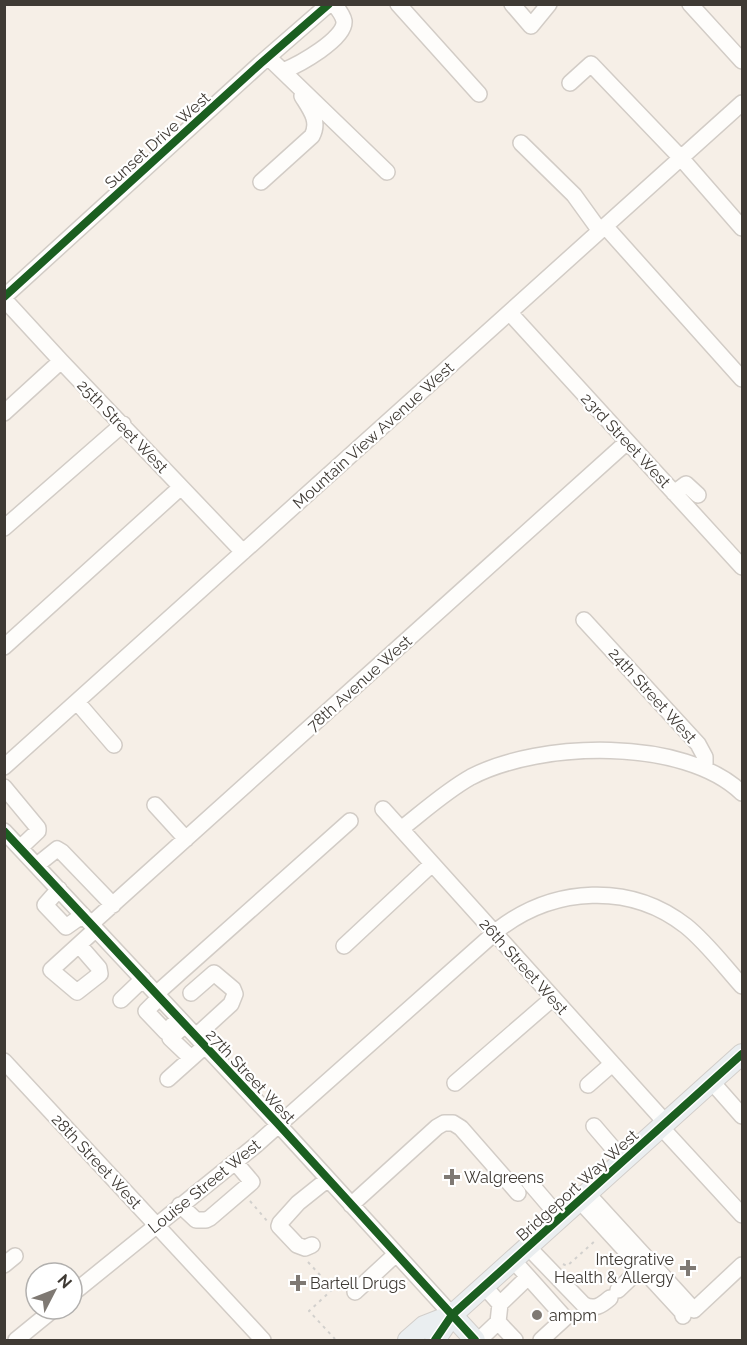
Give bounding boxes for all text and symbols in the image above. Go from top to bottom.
street label: Sunset Drive West [101,88,214,193]
street label: Mountain View Avenue West [289,358,458,513]
street label: 25th Street West [73,376,172,477]
street label: 23rd Street West [577,389,675,492]
street label: 78th Avenue West [303,631,416,735]
street label: 24th Street West [605,644,701,747]
street label: 26th Street West [475,914,572,1019]
street label: 27th Street West [202,1025,300,1128]
street label: 28th Street West [48,1110,146,1213]
street label: Bridgeport Way West [513,1125,643,1245]
street label: Louise Street West [144,1135,265,1237]
place label: Walgreens [464,1168,544,1187]
marker: Walgreens [445,1170,459,1184]
place label: Integrative Health & Allergy [554,1250,674,1287]
marker: Integrative Health & Allergy [679,1259,697,1277]
north arrow [24,1261,84,1321]
text: N [54,1270,76,1292]
place label: Bartell Drugs [310,1274,406,1293]
marker: Bartell Drugs [291,1276,305,1290]
place label: ampm [549,1306,597,1325]
marker: ampm [530,1308,544,1322]

